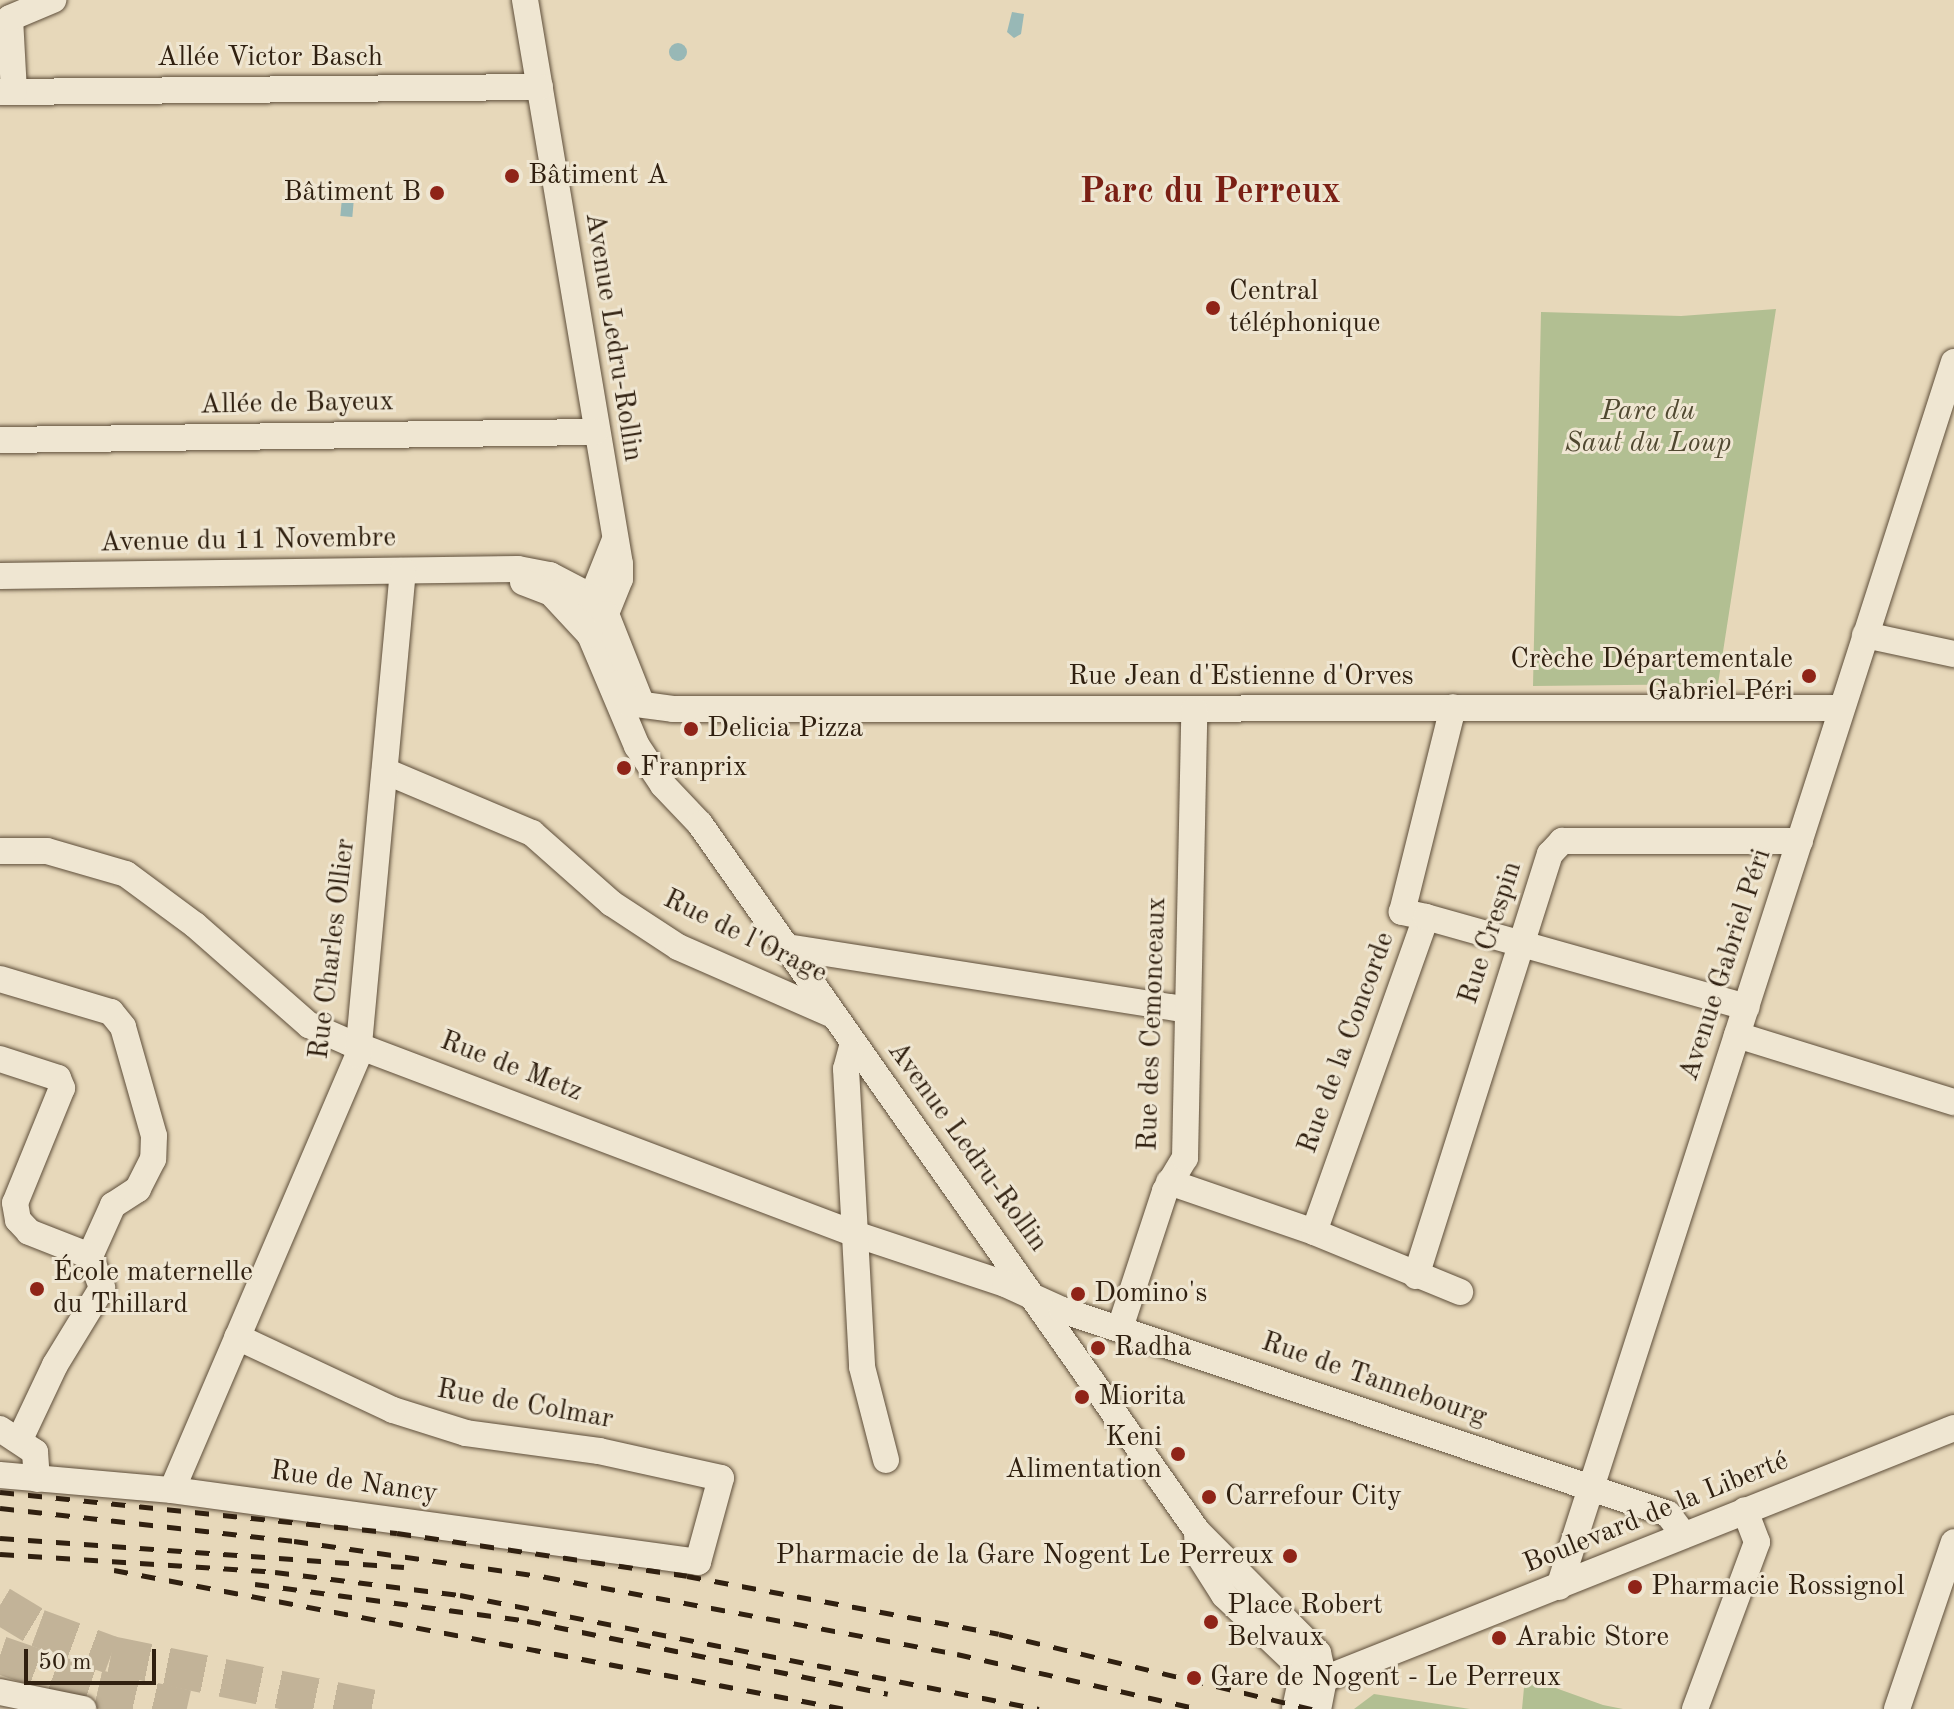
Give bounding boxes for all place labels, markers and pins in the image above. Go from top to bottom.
place label: Bâtiment A [528,159,668,193]
marker: Bâtiment A [503,167,521,185]
place label: Bâtiment B [283,176,421,210]
marker: Bâtiment B [428,184,446,202]
place label: Central téléphonique [1229,275,1380,341]
marker: Central téléphonique [1204,299,1222,317]
place label: Crèche Départementale Gabriel Péri [1510,643,1793,709]
marker: Crèche Départementale Gabriel Péri [1800,667,1818,685]
place label: Delicia Pizza [707,712,863,746]
marker: Delicia Pizza [682,720,700,738]
place label: Franprix [640,751,747,785]
marker: Franprix [615,759,633,777]
place label: École maternelle du Thillard [53,1256,253,1322]
place label: Domino's [1094,1277,1207,1311]
marker: École maternelle du Thillard [28,1280,46,1298]
marker: Domino's [1069,1285,1087,1303]
place label: Radha [1114,1331,1192,1365]
marker: Radha [1089,1339,1107,1357]
place label: Miorita [1098,1380,1186,1414]
marker: Miorita [1073,1388,1091,1406]
place label: Keni Alimentation [1005,1421,1162,1487]
marker: Keni Alimentation [1169,1445,1187,1463]
place label: Carrefour City [1225,1480,1402,1514]
marker: Carrefour City [1200,1488,1218,1506]
place label: Pharmacie de la Gare Nogent Le Perreux [776,1539,1274,1573]
marker: Pharmacie de la Gare Nogent Le Perreux [1281,1547,1299,1565]
place label: Pharmacie Rossignol [1651,1570,1905,1604]
marker: Pharmacie Rossignol [1626,1578,1644,1596]
place label: Place Robert Belvaux [1227,1589,1383,1655]
marker: Place Robert Belvaux [1202,1613,1220,1631]
place label: Arabic Store [1515,1621,1669,1655]
marker: Arabic Store [1490,1629,1508,1647]
place label: Gare de Nogent - Le Perreux [1210,1661,1561,1695]
marker: Gare de Nogent - Le Perreux [1185,1669,1203,1687]

